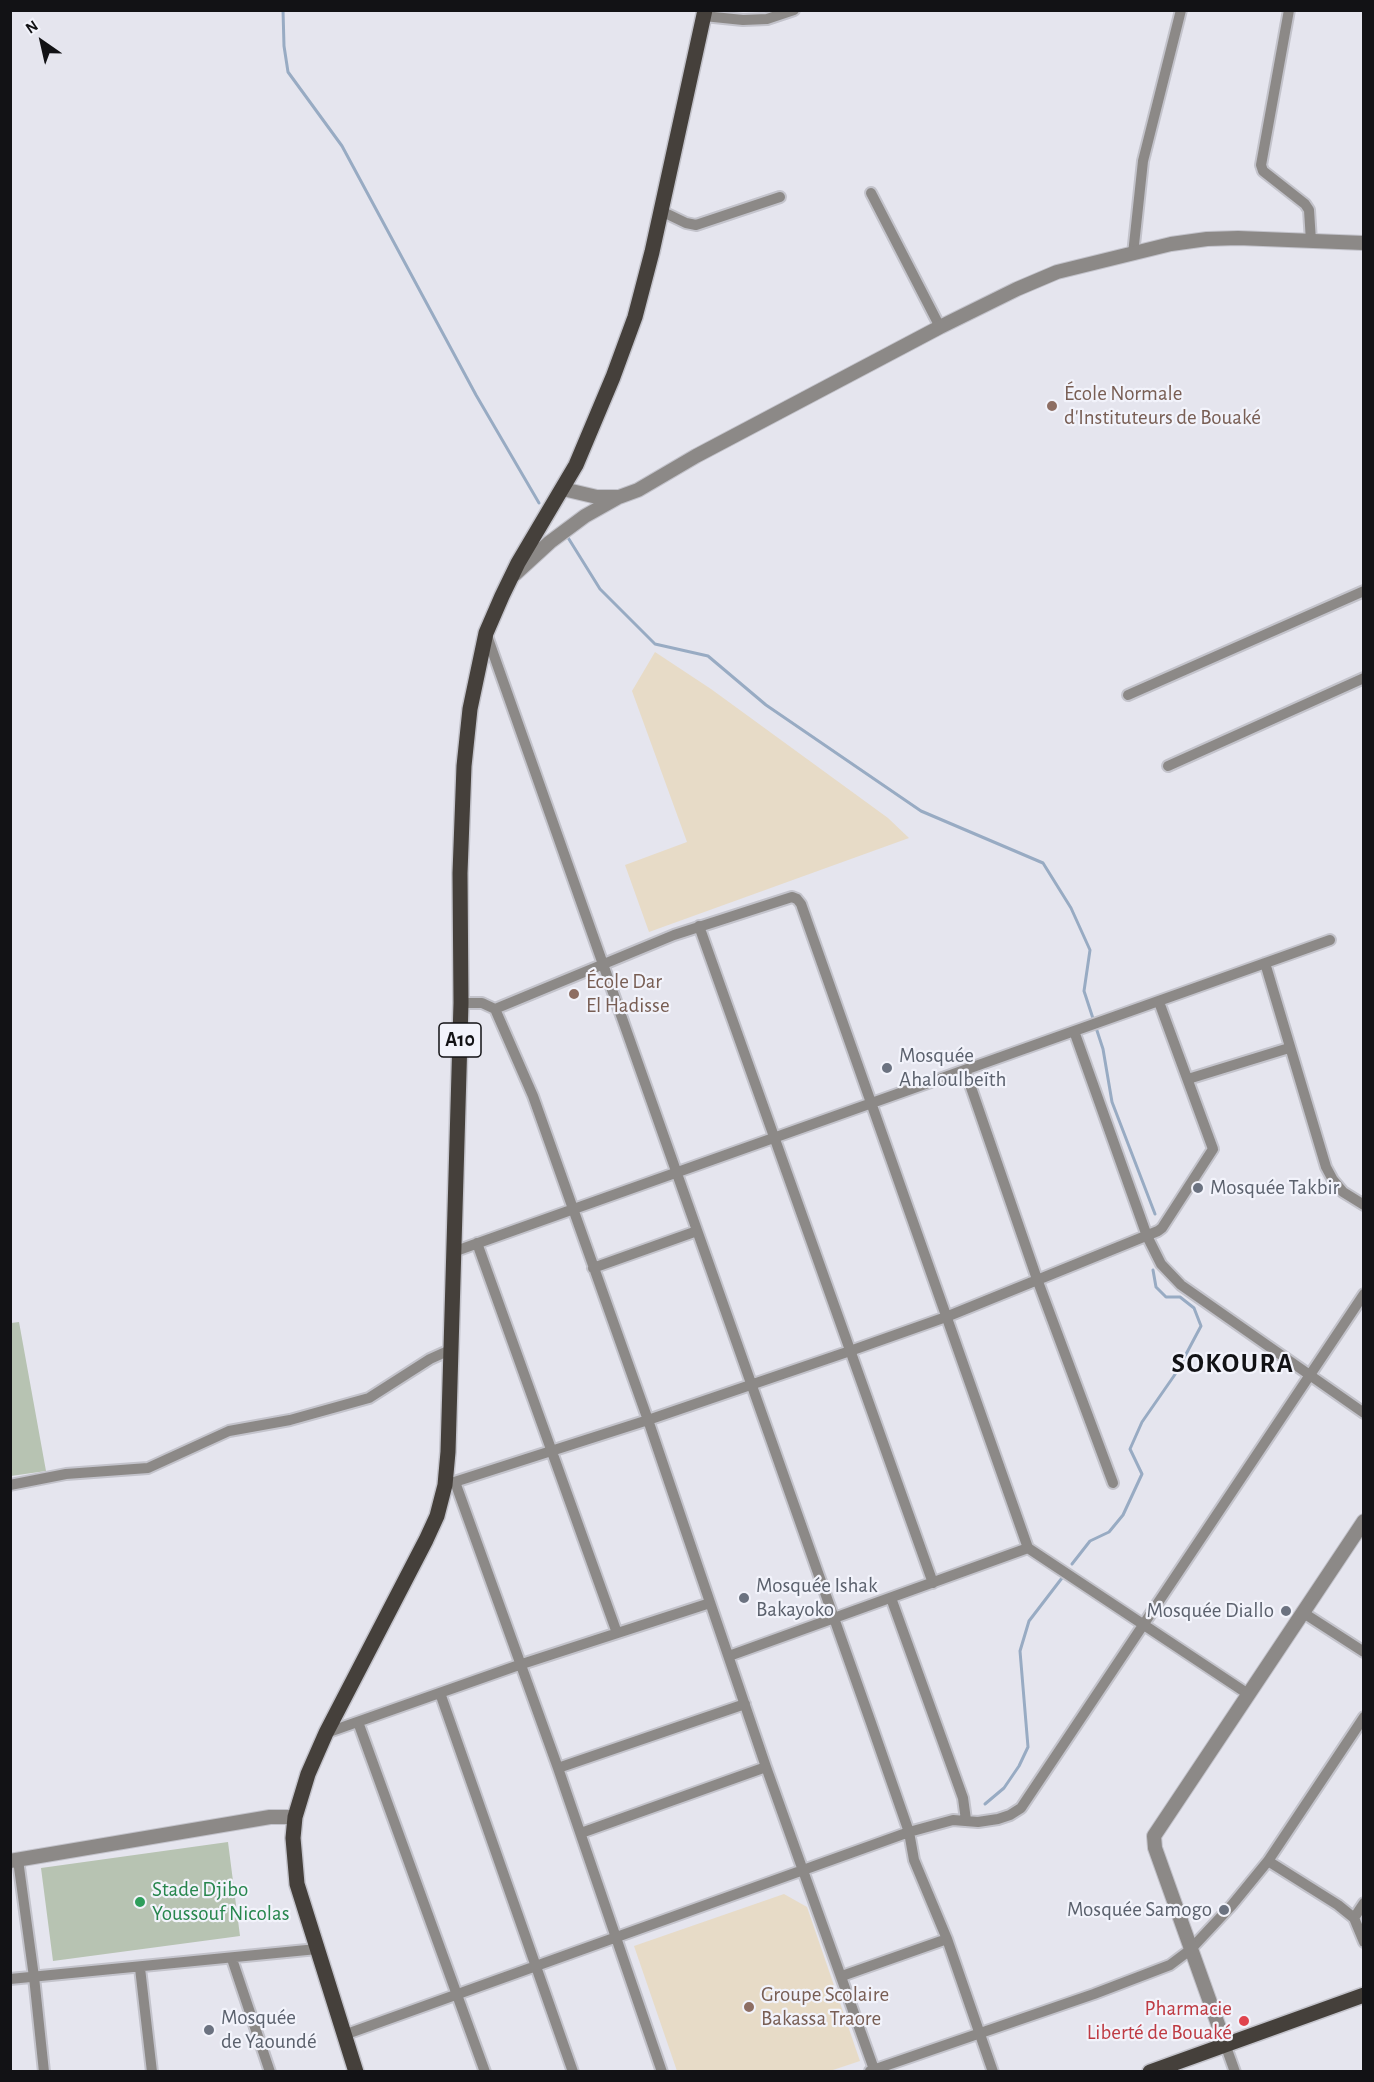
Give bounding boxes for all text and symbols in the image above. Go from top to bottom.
north arrow [12,12,72,72]
text: N [23,17,41,37]
place label: École Normale d'Instituteurs de Bouaké [1064,381,1261,431]
marker: École Normale d'Instituteurs de Bouaké [1045,399,1059,413]
place label: École Dar El Hadisse [586,969,670,1019]
marker: École Dar El Hadisse [567,987,581,1001]
road number: A10 [439,1023,481,1057]
place label: Mosquée Ahaloulbeïth [899,1043,1006,1093]
marker: Mosquée Ahaloulbeïth [880,1061,894,1075]
place label: Mosquée Takbir [1210,1175,1339,1201]
marker: Mosquée Takbir [1191,1181,1205,1195]
district label: SOKOURA [1171,1348,1295,1380]
place label: Mosquée Ishak Bakayoko [756,1573,878,1623]
marker: Mosquée Ishak Bakayoko [737,1591,751,1605]
place label: Mosquée Diallo [1147,1598,1274,1624]
marker: Mosquée Diallo [1279,1604,1293,1618]
place label: Stade Djibo Youssouf Nicolas [152,1877,289,1927]
marker: Stade Djibo Youssouf Nicolas [133,1895,147,1909]
place label: Mosquée Samogo [1067,1897,1212,1923]
marker: Mosquée Samogo [1217,1903,1231,1917]
place label: Groupe Scolaire Bakassa Traore [761,1982,889,2032]
place label: Pharmacie Liberté de Bouaké [1087,1996,1232,2046]
marker: Groupe Scolaire Bakassa Traore [742,2000,756,2014]
place label: Mosquée de Yaoundé [221,2005,317,2055]
marker: Pharmacie Liberté de Bouaké [1237,2014,1251,2028]
marker: Mosquée de Yaoundé [202,2023,216,2037]

